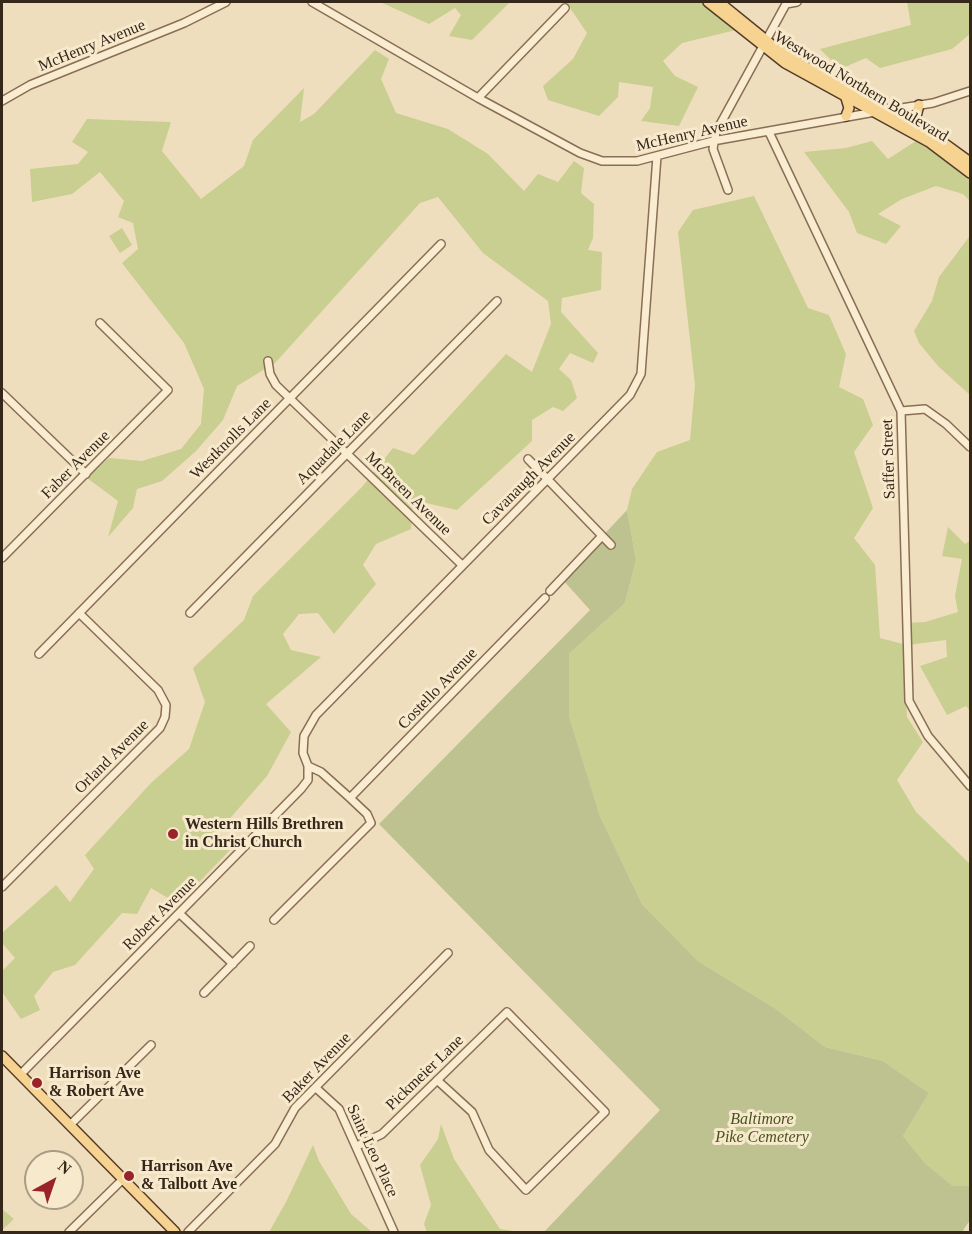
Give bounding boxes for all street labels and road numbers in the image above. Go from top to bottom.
street label: McHenry Avenue [36,16,148,76]
street label: Westwood Northern Boulevard [771,27,951,147]
street label: McHenry Avenue [634,112,750,156]
street label: Westknolls Lane [186,394,276,484]
street label: Aquadale Lane [293,407,375,489]
street label: Saffer Street [878,419,900,499]
street label: Faber Avenue [38,427,114,503]
street label: Cavanaugh Avenue [478,428,580,530]
street label: McBreen Avenue [361,448,455,540]
street label: Costello Avenue [394,644,482,734]
street label: Orland Avenue [71,716,153,798]
street label: Robert Avenue [119,873,201,955]
street label: Baker Avenue [279,1029,355,1107]
street label: Pickmeier Lane [382,1031,468,1115]
street label: Saint Leo Place [342,1101,402,1201]

